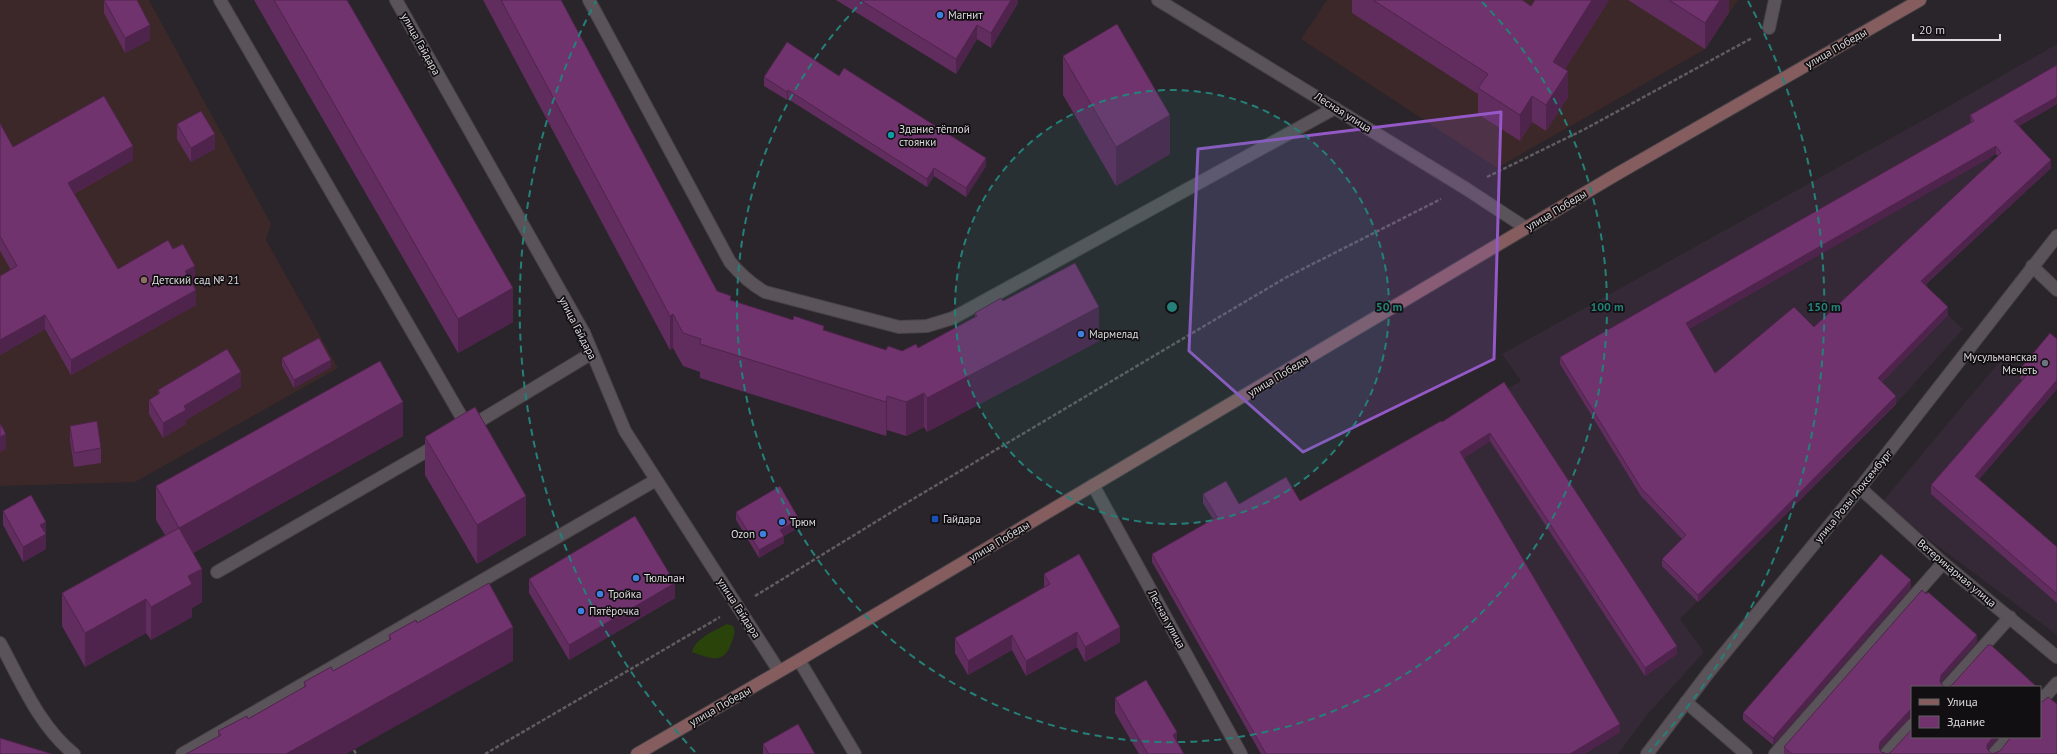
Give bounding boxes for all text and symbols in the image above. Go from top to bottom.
place label: Магнит [948,8,983,22]
street label: улица Гайдара [398,10,444,78]
marker: Магнит [935,10,945,20]
scale bar [1913,16,2000,42]
text: 20 m [1919,22,1945,37]
street label: улица Победы [1803,25,1869,71]
street label: Лесная улица [1311,88,1374,135]
place label: Здание тёплой стоянки [899,122,970,149]
marker: Здание тёплой стоянки [886,130,896,140]
street label: улица Победы [1523,186,1589,234]
place label: Детский сад № 21 [152,273,240,287]
marker: Детский сад № 21 [139,275,149,285]
street label: улица Гайдара [556,294,600,362]
text: 50 m [1376,299,1402,314]
text: 100 m [1590,299,1624,314]
text: 150 m [1807,299,1841,314]
centre of rings [1165,300,1179,314]
place label: Мармелад [1089,327,1139,341]
marker: Мармелад [1076,329,1086,339]
place label: Мусульманская Мечеть [1963,350,2037,377]
street label: улица Победы [1245,352,1311,400]
marker: Мусульманская Мечеть [2040,358,2050,368]
street label: улица Розы Люксембург [1811,446,1895,545]
place label: Гайдара [943,512,981,526]
marker: Гайдара [930,514,940,524]
place label: Трюм [790,515,816,529]
marker: Трюм [777,517,787,527]
street label: улица Победы [966,517,1032,565]
place label: Ozon [731,527,755,541]
marker: Ozon [758,529,768,539]
street label: Ветеринарная улица [1915,536,1999,610]
place label: Тюльпан [644,571,685,585]
marker: Тюльпан [631,573,641,583]
street label: улица Гайдара [714,575,764,641]
street label: Лесная улица [1145,586,1189,651]
place label: Тройка [608,587,641,601]
marker: Тройка [595,589,605,599]
place label: Пятёрочка [589,604,639,618]
marker: Пятёрочка [576,606,586,616]
street label: улица Победы [687,683,753,729]
legend [1911,686,2041,738]
text: Улица [1947,694,1978,709]
text: Здание [1947,714,1985,729]

